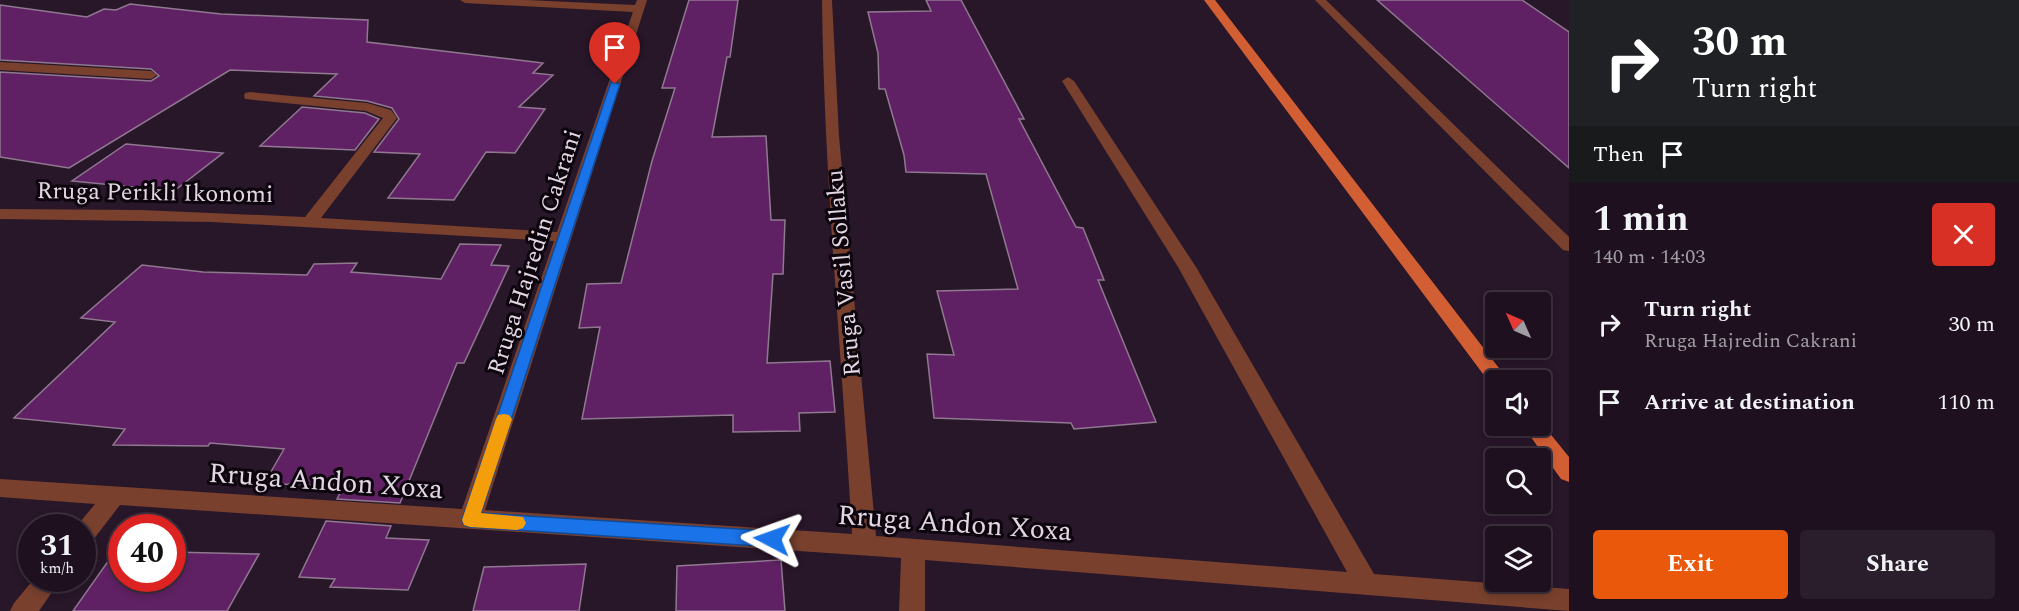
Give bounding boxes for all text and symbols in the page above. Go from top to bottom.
text: 30 m [1692,11,1787,74]
pin [589,22,640,84]
icon: right [1593,24,1671,102]
icon: arrive [598,31,631,64]
text: Turn right [1692,68,1817,110]
street label: Rruga Hajredin Cakrani [478,125,592,379]
text: Then [1593,138,1644,171]
icon: arrive [1656,138,1689,171]
street label: Rruga Vasil Sollaku [817,168,871,378]
street label: Rruga Perikli Ikonomi [36,173,274,213]
text: 1 min [1593,192,1689,247]
button: close [1932,203,1995,266]
text: 140 m · 14:03 [1593,242,1705,272]
north arrow [1485,292,1551,358]
map controls [1485,292,1551,592]
text: Turn right [1644,293,1751,326]
icon: right [1593,308,1626,341]
text: 30 m [1949,308,1995,341]
text: Rruga Hajredin Cakrani [1644,326,1857,356]
button: sound [1485,370,1551,436]
icon: arrive [1593,386,1626,419]
text: Arrive at destination [1644,386,1855,419]
text: 110 m [1938,386,1995,419]
button: search [1485,448,1551,514]
street label: Rruga Andon Xoxa [207,452,445,511]
street label: Rruga Andon Xoxa [836,494,1074,553]
position arrow [740,507,804,571]
speed limit sign: 40 [108,514,186,592]
text: 31 [40,523,74,569]
button: layers [1485,526,1551,592]
button: Exit [1593,530,1788,599]
button: Share [1800,530,1995,599]
text: km/h [40,557,74,580]

